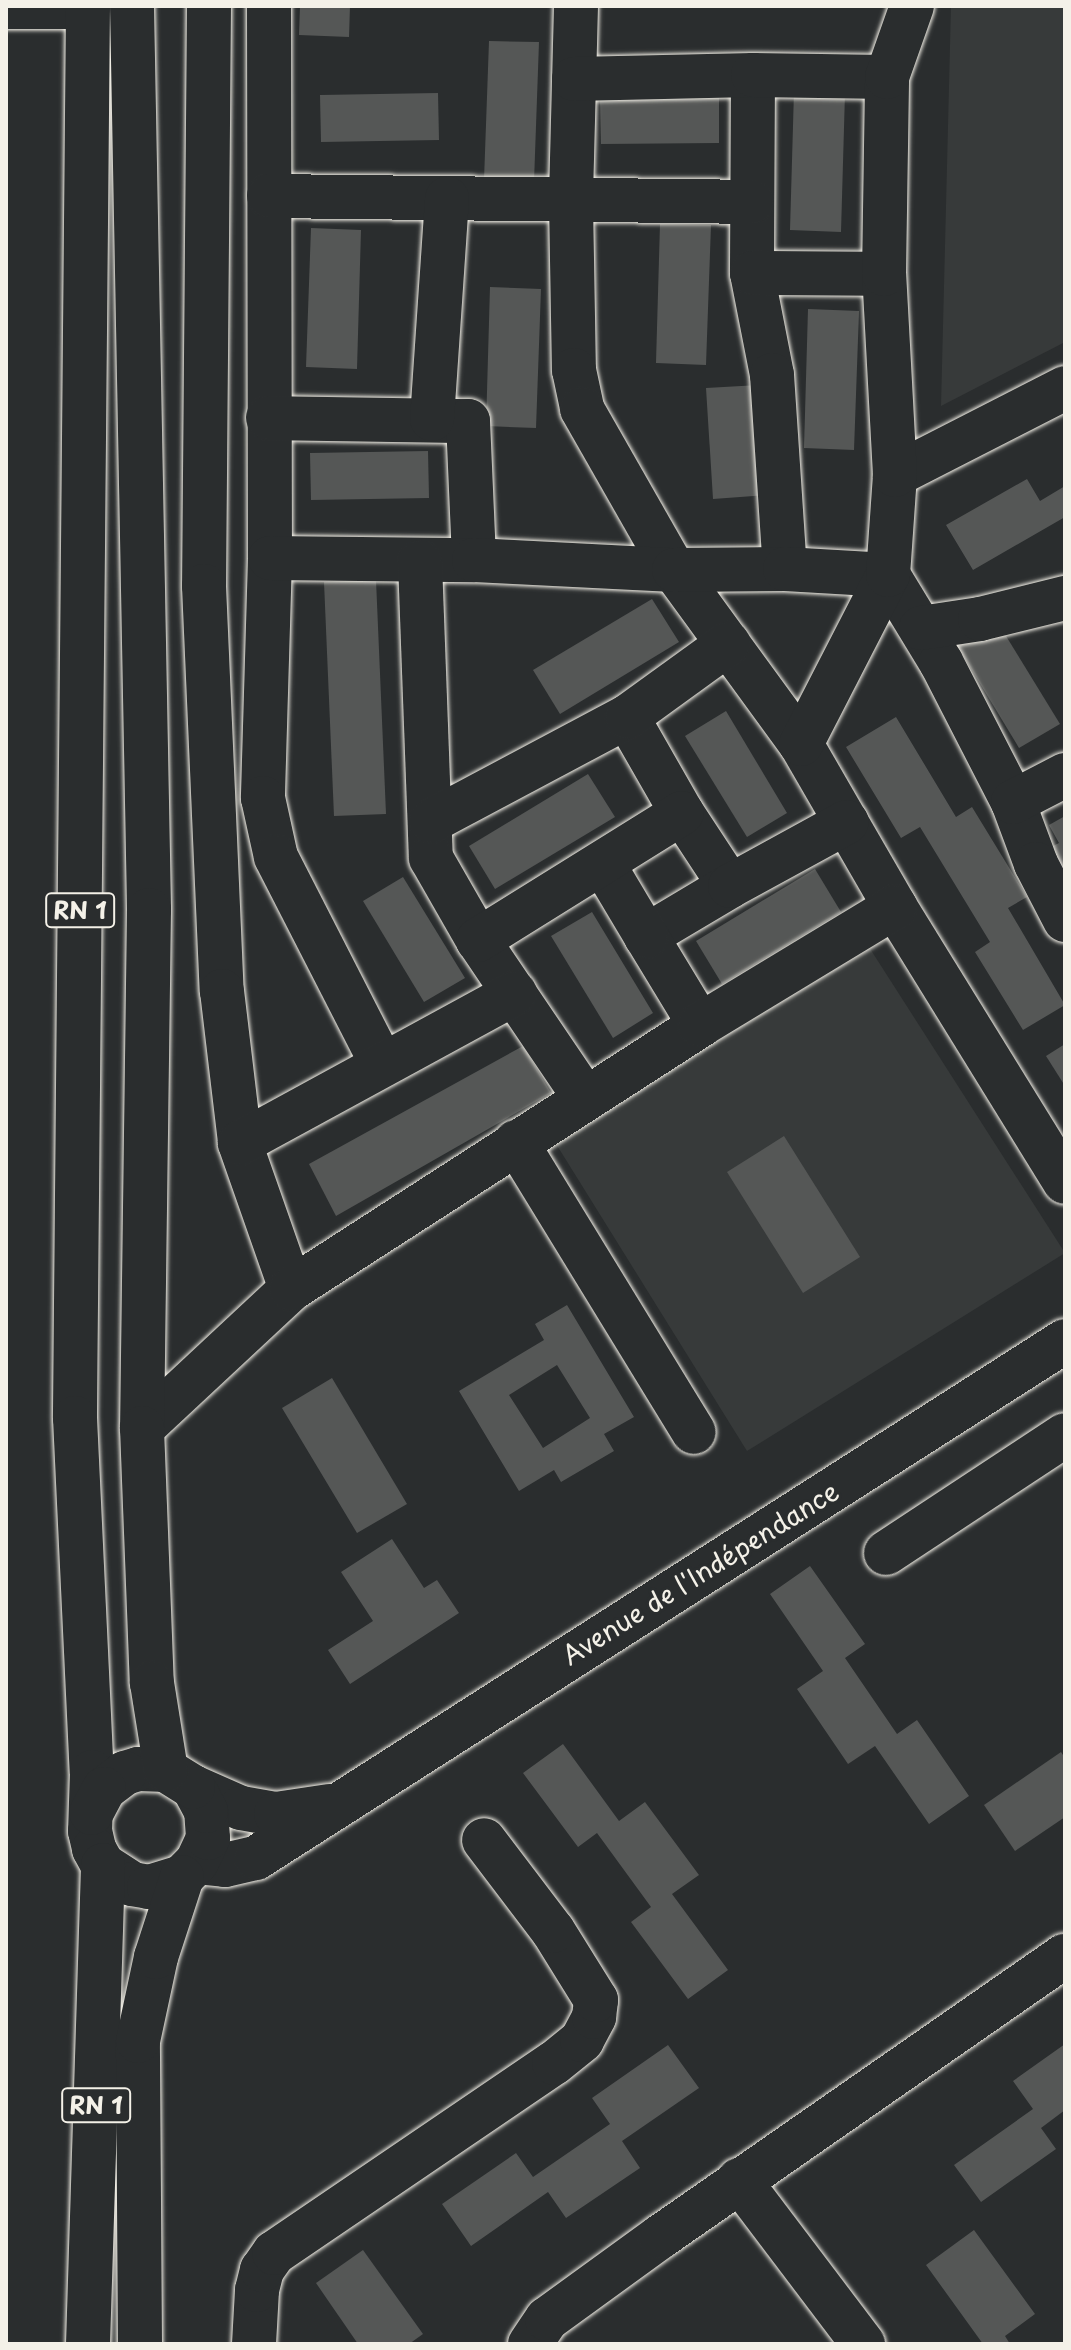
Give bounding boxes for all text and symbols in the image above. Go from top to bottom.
road number: RN 1 [44,890,116,930]
street label: Avenue de l'Indépendance [555,1475,845,1671]
road number: RN 1 [60,2085,132,2125]

